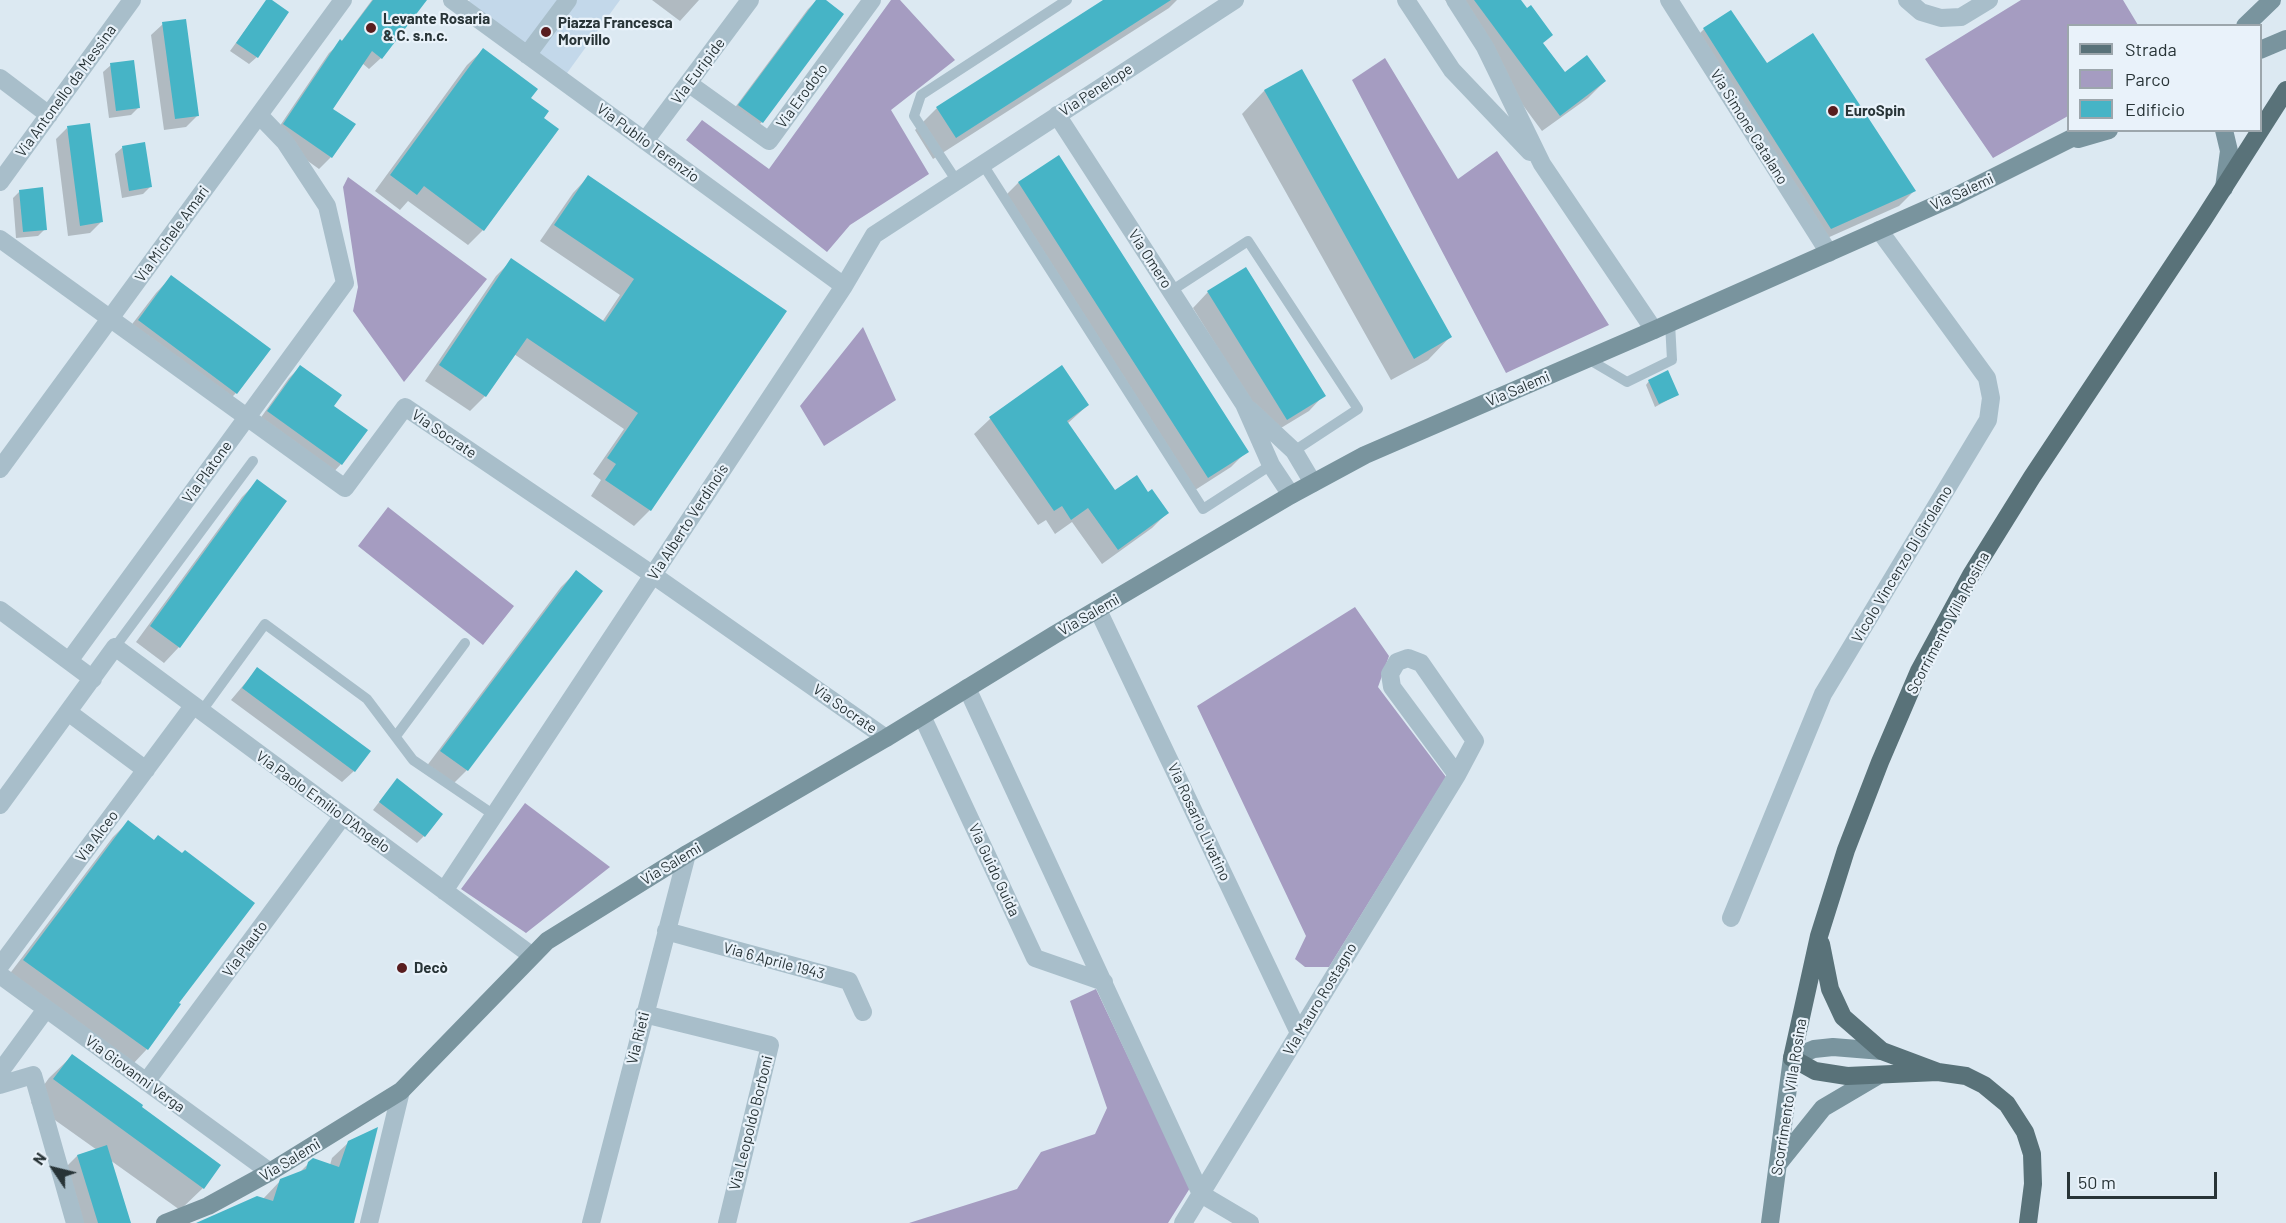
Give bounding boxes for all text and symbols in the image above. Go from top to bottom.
place label: Levante Rosaria & C. s.n.c. [383,10,490,45]
place label: Piazza Francesca Morvillo [558,14,673,49]
street label: Via Antonello da Messina [12,21,120,161]
marker: Levante Rosaria & C. s.n.c. [364,21,378,35]
legend [2067,24,2262,132]
marker: Piazza Francesca Morvillo [539,25,553,39]
street label: Via Euripide [667,34,729,108]
text: Strada [2125,38,2177,60]
street label: Via Erodoto [772,60,832,132]
street label: Via Penelope [1056,60,1136,120]
street label: Via Simone Catalano [1706,66,1792,188]
text: Parco [2125,68,2170,90]
text: Edificio [2125,98,2185,120]
street label: Via Publio Terenzio [593,100,703,186]
place label: EuroSpin [1845,102,1905,120]
marker: EuroSpin [1826,104,1840,118]
street label: Via Salemi [1928,170,1996,214]
street label: Via Michele Amari [131,182,213,286]
street label: Via Omero [1124,226,1176,292]
street label: Via Salemi [1483,368,1553,410]
street label: Via Socrate [408,406,480,462]
street label: Via Platone [178,437,236,507]
street label: Via Alberto Verdinois [644,461,732,583]
street label: Vicolo Vincenzo Di Girolamo [1848,482,1956,646]
street label: Scorrimento Villa Rosina [1903,549,1993,697]
street label: Via Salemi [1055,590,1123,640]
street label: Via Socrate [809,680,881,738]
street label: Via Paolo Emilio D'Angelo [252,747,394,857]
street label: Via Rosario Livatino [1164,760,1234,884]
street label: Via Alceo [72,807,122,865]
street label: Via Guido Guida [965,821,1023,919]
street label: Via Salemi [637,839,705,889]
street label: Via Plauto [219,918,271,980]
street label: Via 6 Aprile 1943 [721,939,827,983]
street label: Via Mauro Rostagno [1279,939,1361,1059]
place label: Decò [414,959,448,977]
marker: Decò [395,961,409,975]
street label: Via Rieti [623,1010,653,1066]
street label: Scorrimento Villa Rosina [1768,1017,1810,1177]
street label: Via Giovanni Verga [82,1032,188,1116]
street label: Via Leopoldo Borboni [726,1054,776,1192]
street label: Via Salemi [256,1135,324,1185]
north arrow [24,1139,84,1199]
text: N [28,1149,50,1168]
scale bar [2070,1160,2220,1198]
text: 50 m [2078,1171,2116,1193]

